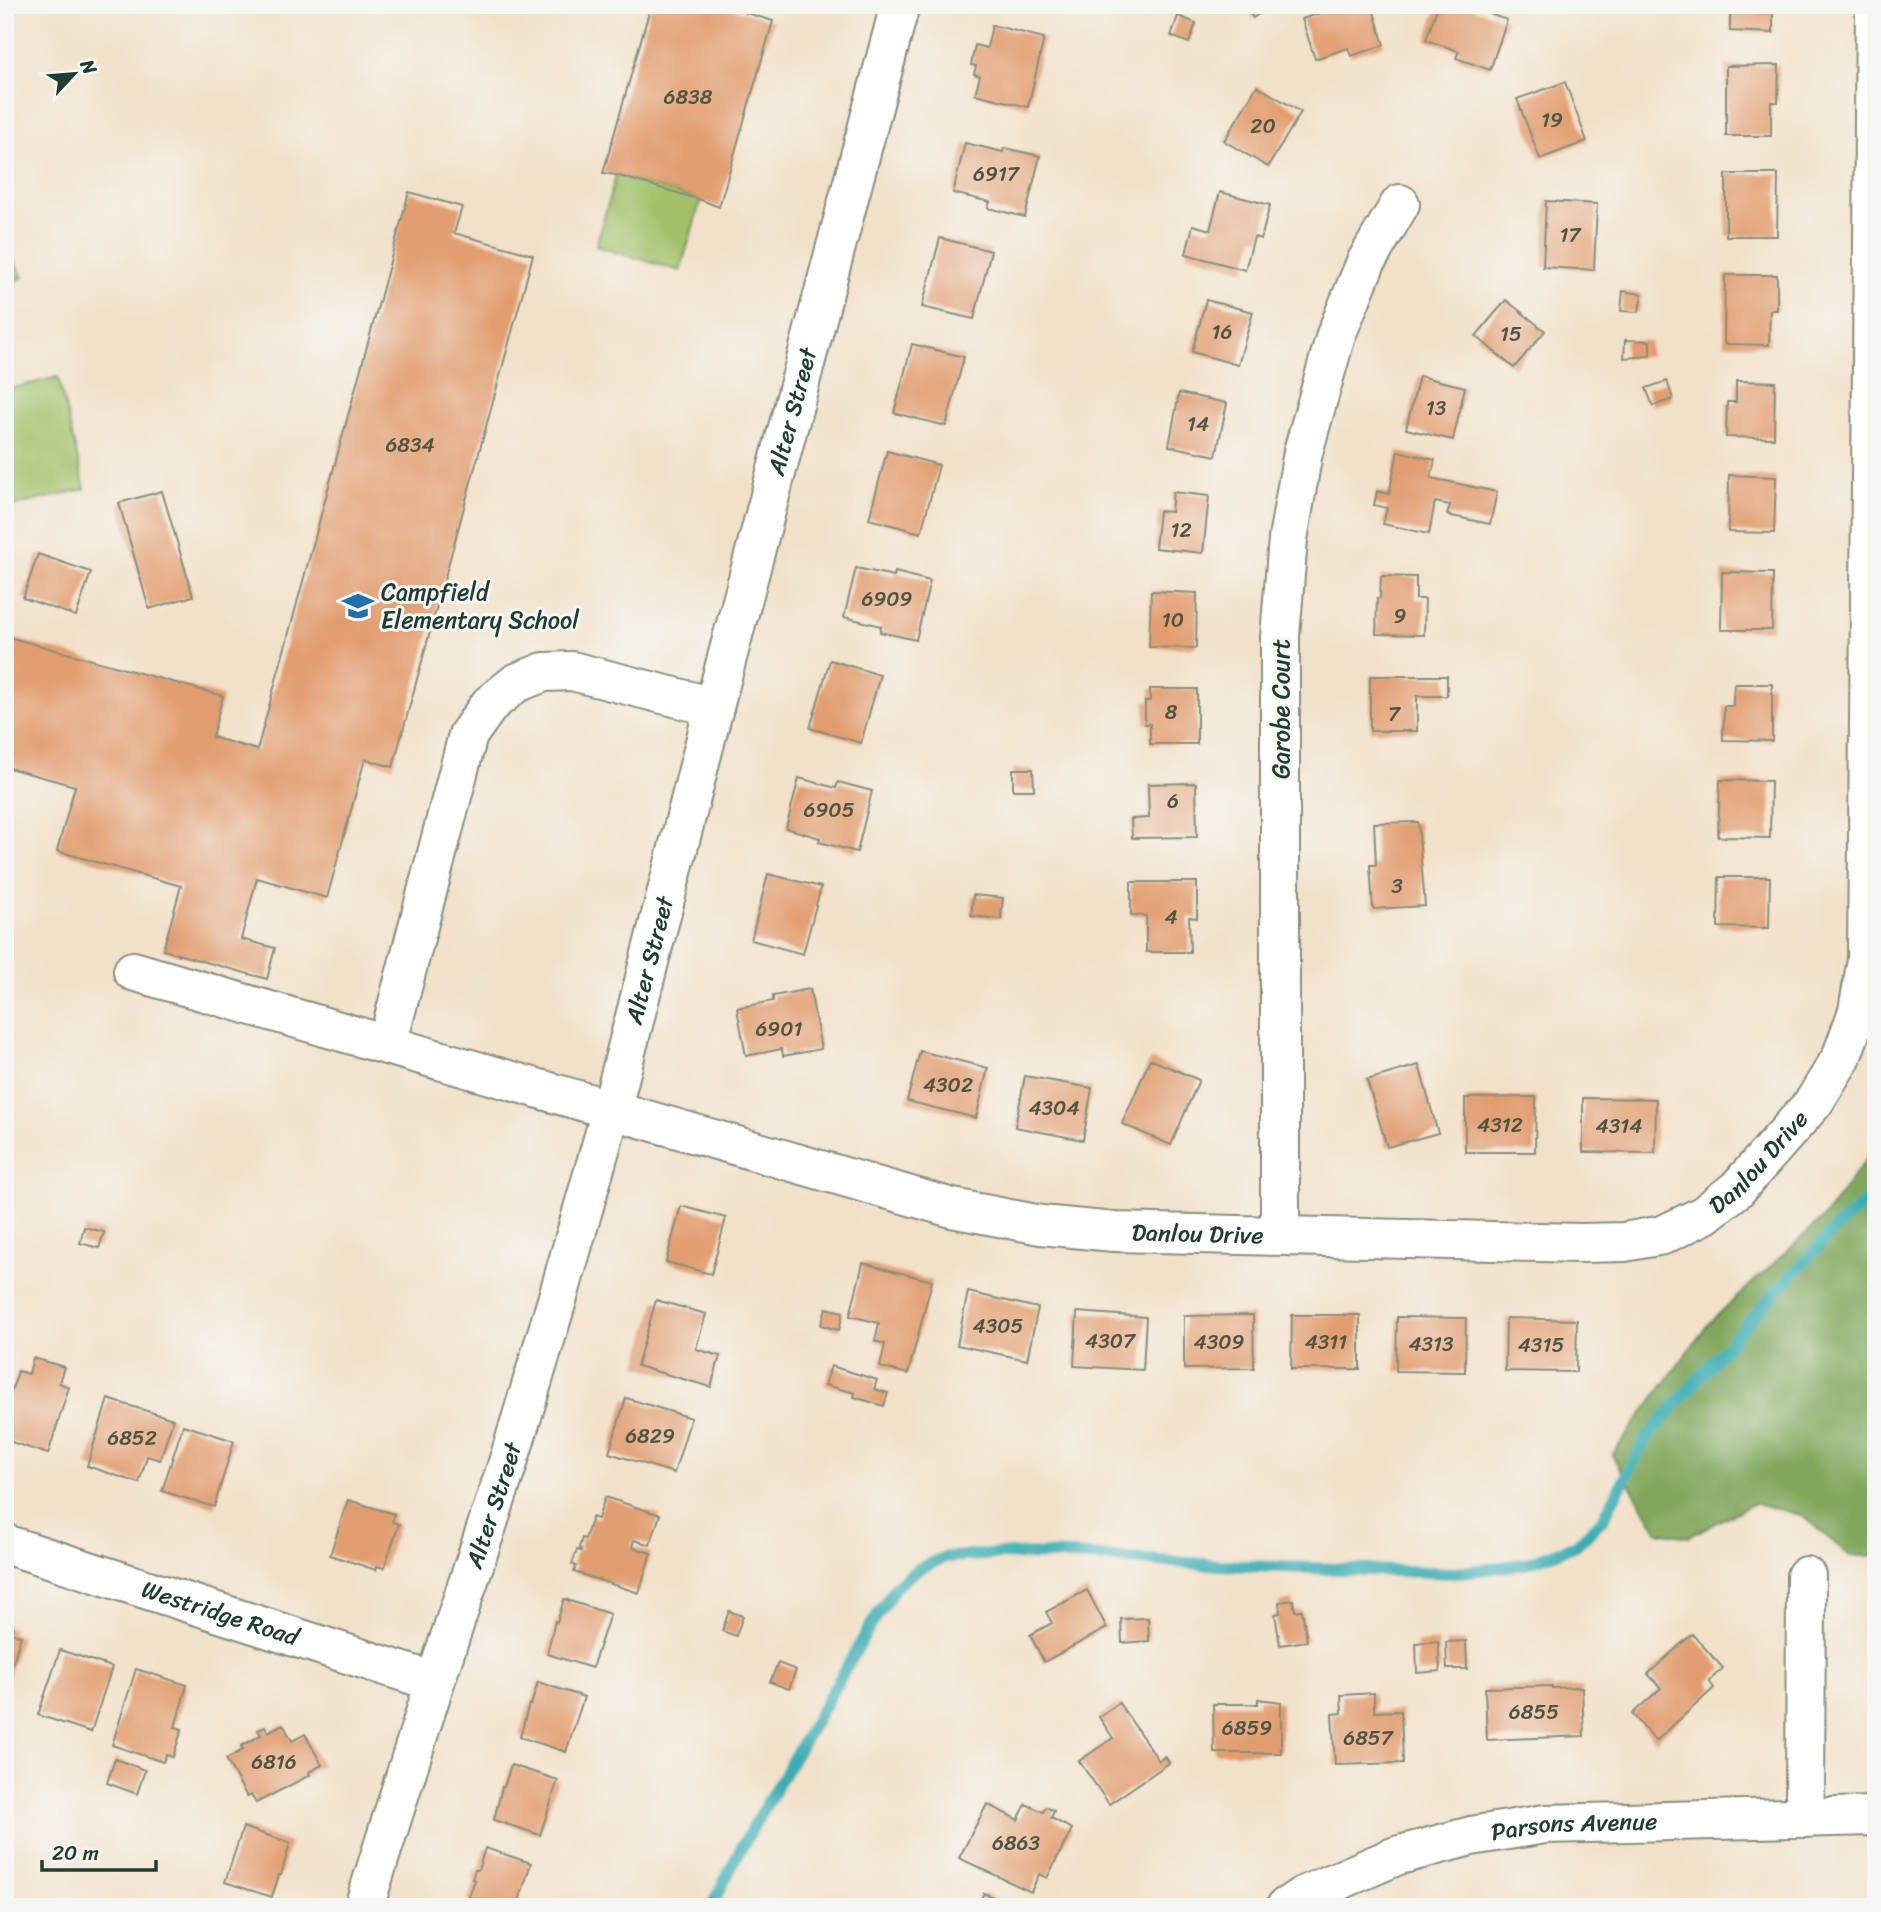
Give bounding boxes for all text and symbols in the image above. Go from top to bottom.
north arrow [38,38,108,108]
text: N [71,53,107,81]
house number: 6838 [664,78,713,116]
house number: 19 [1541,101,1563,139]
house number: 20 [1250,107,1276,145]
house number: 6917 [973,155,1021,193]
house number: 17 [1560,216,1583,254]
house number: 16 [1212,313,1232,351]
house number: 15 [1500,315,1522,353]
street label: Alter Street [755,342,830,481]
house number: 13 [1426,389,1447,427]
house number: 14 [1187,405,1209,443]
house number: 6834 [385,426,435,464]
house number: 12 [1170,511,1192,549]
place label: Campfield Elementary School [381,571,580,641]
house number: 6909 [862,580,913,618]
school or university icon: Campfield Elementary School [341,589,375,623]
house number: 9 [1394,597,1407,635]
house number: 10 [1162,601,1184,639]
street label: Garobe Court [1260,639,1302,779]
house number: 8 [1165,693,1178,731]
house number: 7 [1388,695,1402,733]
house number: 6 [1167,782,1179,820]
house number: 6905 [804,791,855,829]
house number: 3 [1391,867,1403,905]
street label: Alter Street [613,891,686,1030]
house number: 4 [1164,898,1178,936]
house number: 6901 [755,1010,803,1048]
house number: 4302 [923,1066,973,1104]
house number: 4304 [1028,1089,1080,1127]
street label: Danlou Drive [1699,1100,1819,1225]
house number: 4312 [1477,1106,1523,1144]
house number: 4314 [1596,1107,1642,1145]
street label: Danlou Drive [1131,1211,1264,1257]
house number: 4305 [973,1307,1024,1345]
house number: 4307 [1085,1322,1137,1360]
house number: 4309 [1194,1323,1245,1361]
house number: 4311 [1305,1323,1347,1361]
house number: 4313 [1408,1325,1454,1363]
house number: 4315 [1518,1326,1564,1364]
house number: 6829 [625,1417,675,1455]
house number: 6852 [107,1419,157,1457]
street label: Alter Street [453,1436,534,1575]
street label: Westridge Road [136,1568,305,1658]
house number: 6855 [1509,1693,1559,1731]
house number: 6859 [1222,1709,1272,1747]
house number: 6857 [1343,1719,1395,1757]
house number: 6816 [251,1743,297,1781]
street label: Parsons Avenue [1488,1800,1658,1853]
house number: 6863 [992,1824,1040,1862]
scale bar [42,1828,156,1872]
text: 20 m [52,1834,99,1872]

